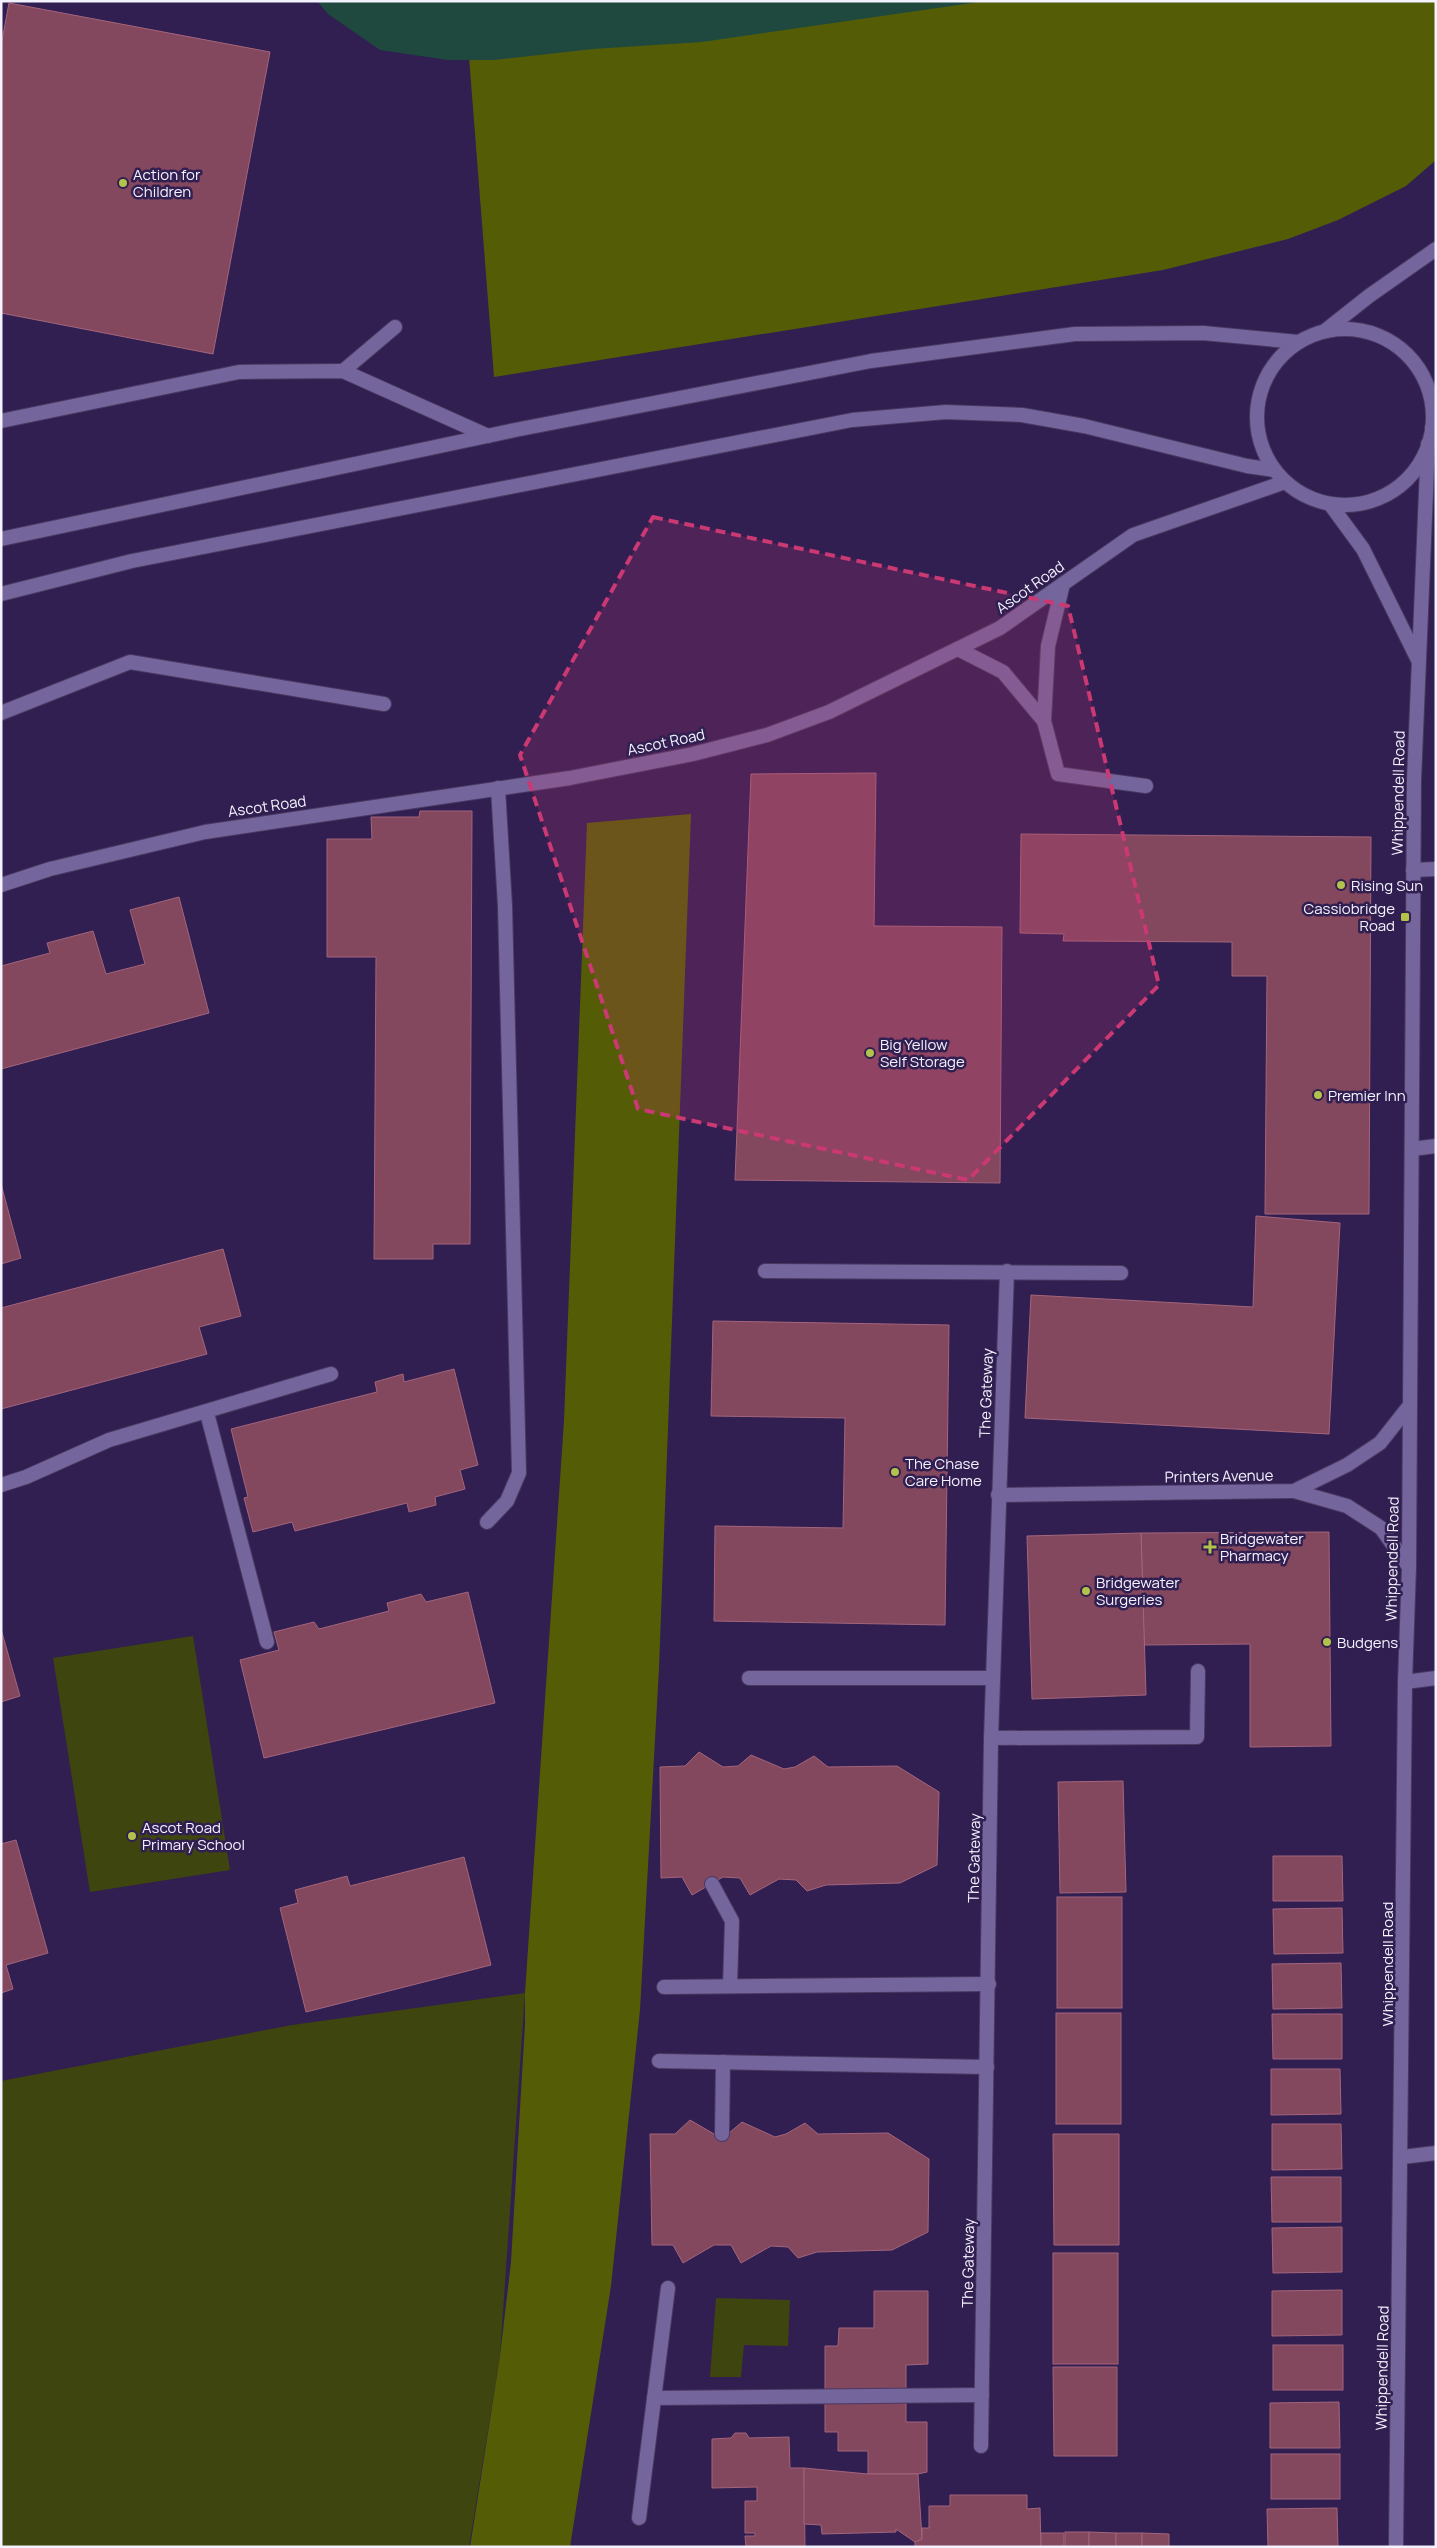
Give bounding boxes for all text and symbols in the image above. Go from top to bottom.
place label: Action for Children [133,164,201,202]
marker: Action for Children [117,177,129,189]
street label: Ascot Road [992,556,1068,618]
street label: Ascot Road [625,724,707,760]
street label: Whippendell Road [1386,730,1410,856]
street label: Ascot Road [226,790,308,822]
place label: Rising Sun [1351,875,1423,896]
marker: Rising Sun [1335,879,1347,891]
place label: Cassiobridge Road [1303,898,1395,936]
marker: Cassiobridge Road [1399,911,1411,923]
place label: Big Yellow Self Storage [880,1034,965,1072]
marker: Big Yellow Self Storage [864,1047,876,1059]
place label: Premier Inn [1328,1085,1406,1106]
marker: Premier Inn [1312,1089,1324,1101]
street label: The Gateway [974,1348,998,1438]
place label: The Chase Care Home [905,1453,982,1491]
street label: Printers Avenue [1164,1465,1274,1487]
marker: The Chase Care Home [889,1466,901,1478]
street label: Whippendell Road [1380,1496,1404,1622]
place label: Bridgewater Pharmacy [1220,1528,1304,1566]
marker: Bridgewater Pharmacy [1204,1541,1216,1553]
place label: Bridgewater Surgeries [1096,1572,1180,1610]
marker: Bridgewater Surgeries [1080,1585,1092,1597]
place label: Budgens [1337,1632,1398,1653]
marker: Budgens [1321,1636,1333,1648]
street label: The Gateway [963,1813,985,1903]
place label: Ascot Road Primary School [142,1817,245,1855]
marker: Ascot Road Primary School [126,1830,138,1842]
street label: Whippendell Road [1377,1902,1398,2026]
street label: The Gateway [957,2218,979,2308]
street label: Whippendell Road [1370,2305,1394,2431]

